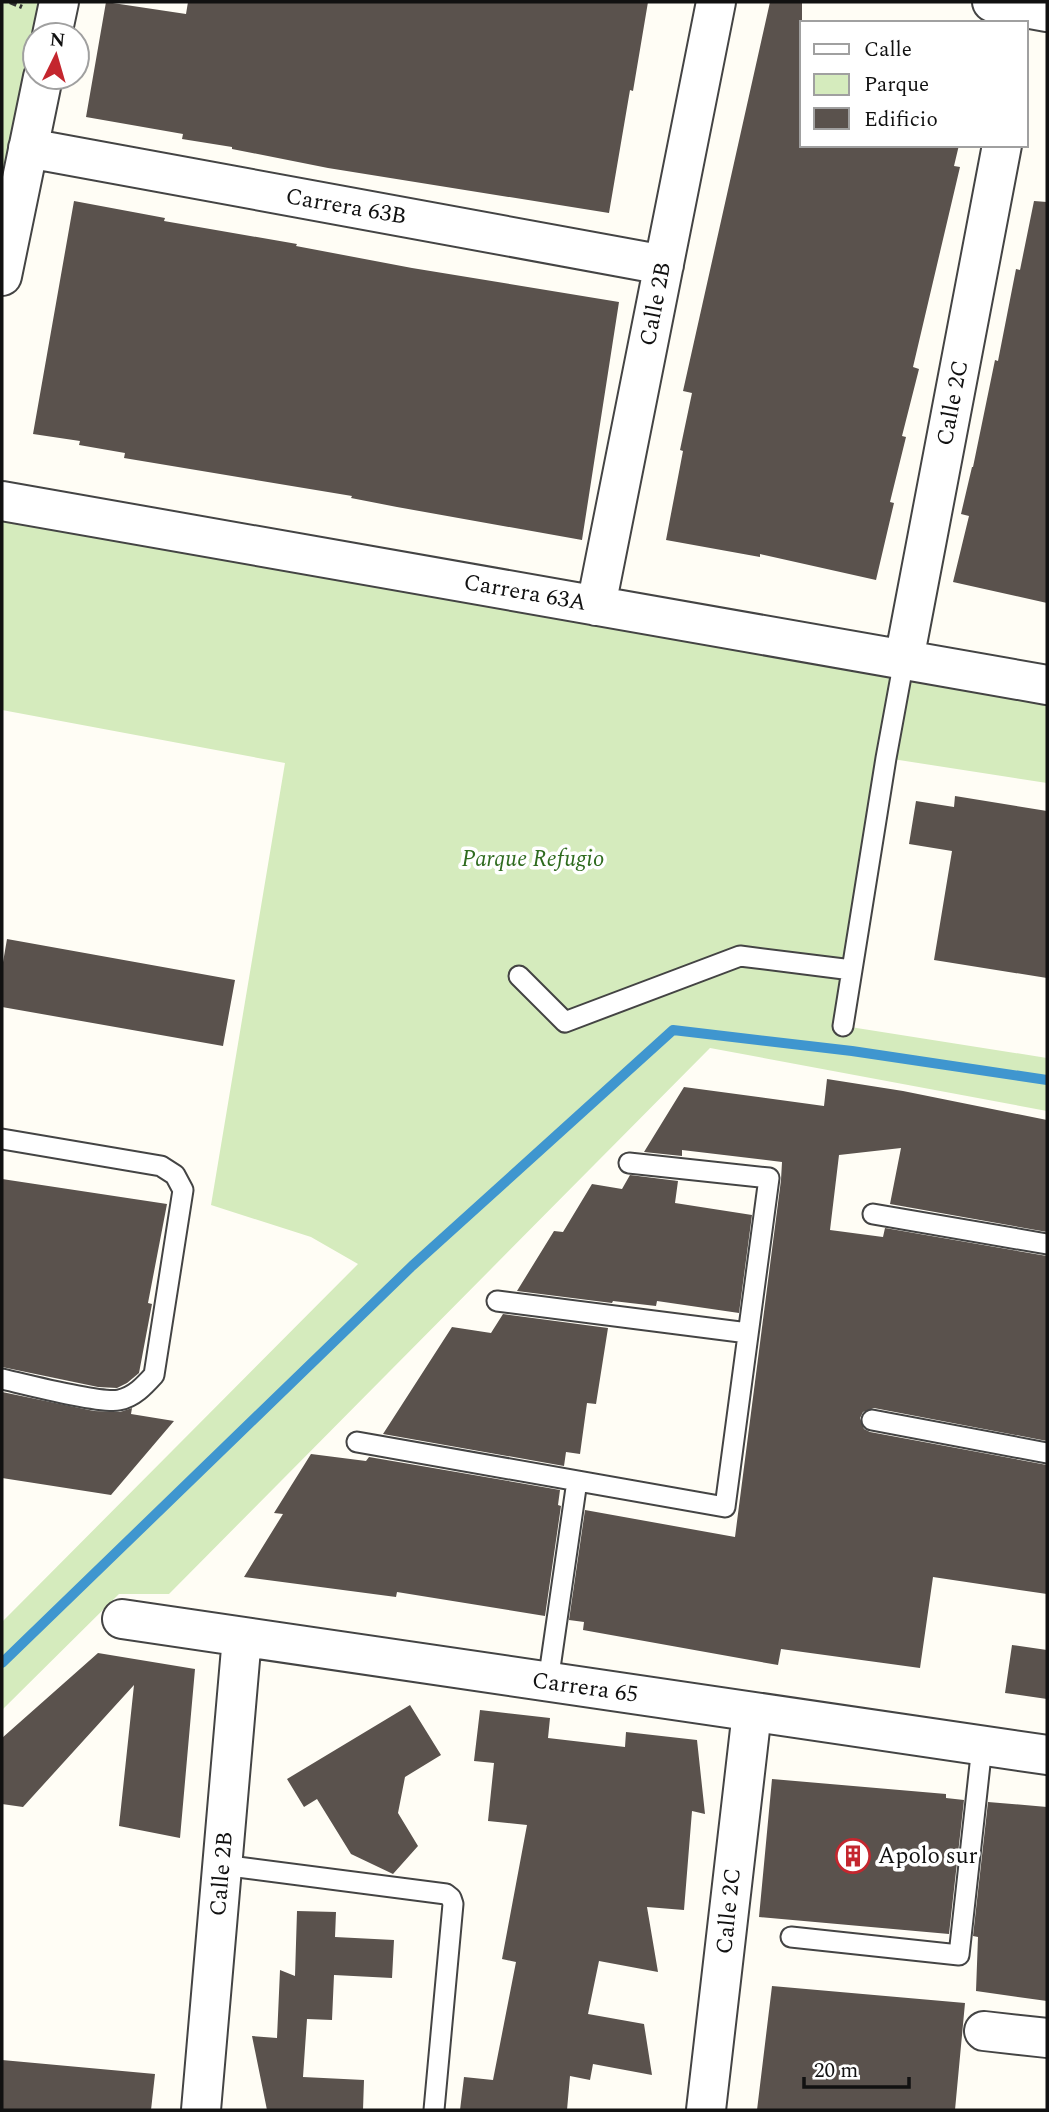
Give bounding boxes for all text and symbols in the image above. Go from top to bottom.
north arrow [21,21,91,91]
legend [800,21,1028,147]
text: N [48,25,66,56]
text: Calle [864,34,912,66]
text: Parque [864,69,929,101]
text: Edificio [864,104,938,136]
street label: Carrera 63B [283,179,409,235]
street label: Calle 2B [631,259,681,349]
street label: Calle 2C [928,357,978,449]
street label: Carrera 63A [461,565,589,621]
park label: Parque Refugio [462,842,604,877]
street label: Carrera 65 [530,1663,640,1713]
street label: Calle 2B [201,1830,243,1918]
building icon: Apolo sur [834,1837,872,1875]
place label: Apolo sur [878,1839,978,1874]
street label: Calle 2C [707,1866,751,1956]
scale bar [804,2046,909,2090]
text: 20 m [814,2055,858,2087]

